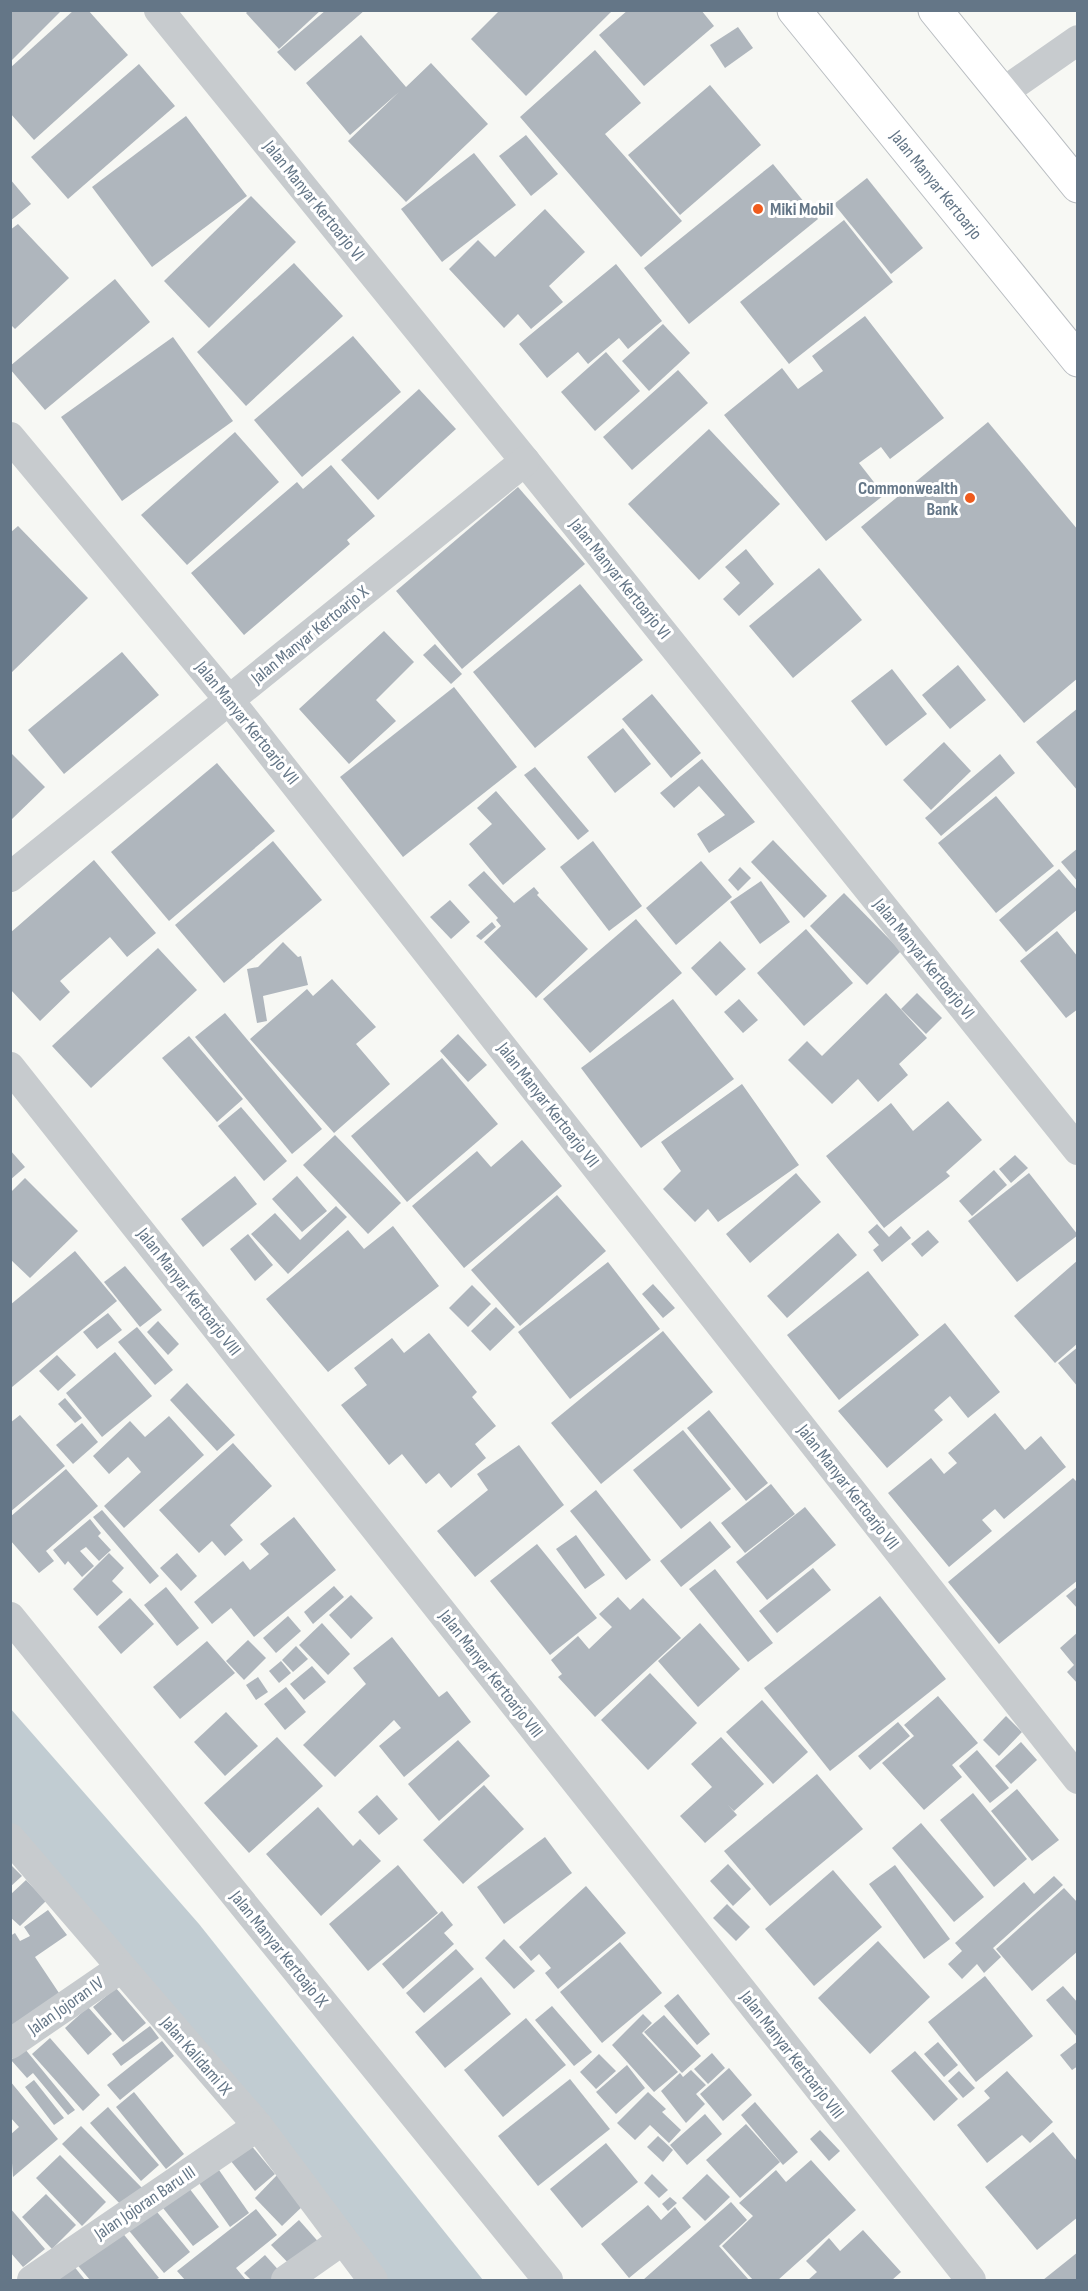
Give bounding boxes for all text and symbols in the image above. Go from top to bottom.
street label: Jalan Manyar Kertoarjo [885,125,986,244]
street label: Jalan Manyar Kertoarjo VI [258,136,369,266]
place label: Miki Mobil [770,199,833,220]
marker: Miki Mobil [751,202,765,216]
place label: Commonwealth Bank [858,478,958,520]
marker: Commonwealth Bank [963,491,977,505]
street label: Jalan Manyar Kertoarjo VI [564,514,675,644]
street label: Jalan Manyar Kertoarjo X [246,581,373,689]
street label: Jalan Manyar Kertoarjo VII [190,656,303,789]
street label: Jalan Manyar Kertoarjo VI [868,894,979,1024]
street label: Jalan Manyar Kertoarjo VII [492,1038,603,1172]
street label: Jalan Manyar Kertoarjo VIII [132,1223,245,1360]
street label: Jalan Manyar Kertoarjo VII [792,1420,903,1554]
street label: Jalan Manyar Kertoarjo VIII [434,1605,547,1742]
street label: Jalan Manyar Kertoajo IX [225,1886,333,2012]
street label: Jalan Jojoran IV [23,1972,108,2040]
street label: Jalan Manyar Kertoarjo VIII [735,1986,848,2123]
street label: Jalan Kalidami IX [156,2012,236,2100]
street label: Jalan Jojoran Baru III [90,2162,199,2245]

